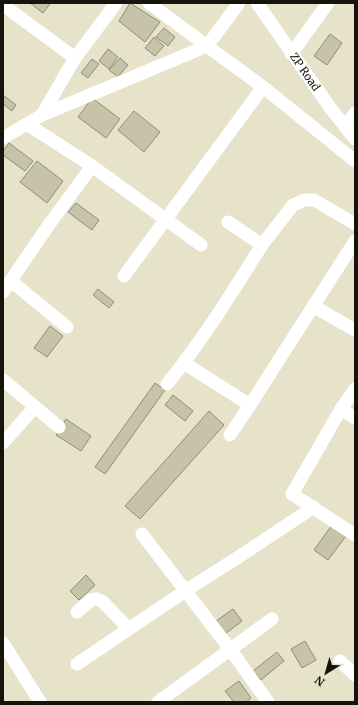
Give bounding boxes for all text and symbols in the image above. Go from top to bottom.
street label: ZP Road [287,50,324,94]
north arrow [306,653,346,693]
text: N [312,673,328,689]

